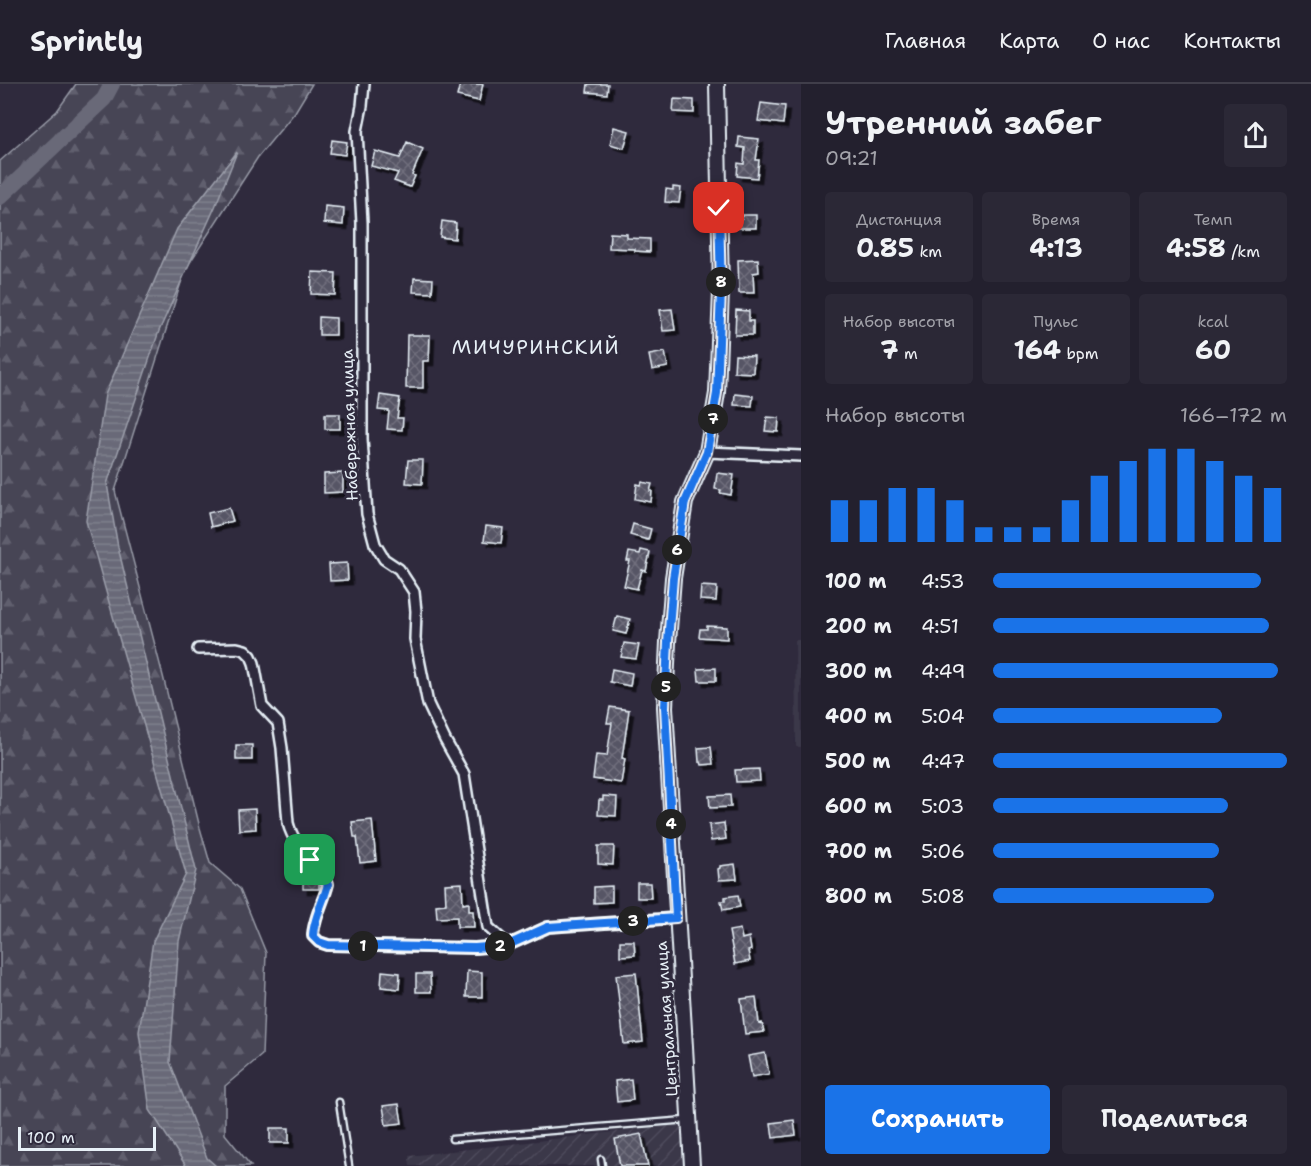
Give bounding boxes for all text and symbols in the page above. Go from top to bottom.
text: Sprintly [30,22,143,60]
text: Главная [885,27,966,55]
text: Карта [999,27,1059,55]
text: О нас [1092,27,1150,55]
text: Контакты [1183,27,1281,55]
text: Утренний забег [825,100,1102,145]
button: share [1224,104,1287,167]
text: 09:21 [825,145,878,171]
pin [693,182,744,233]
icon: check [702,191,735,224]
text: Дистанция [856,209,942,230]
text: Время [1032,209,1080,230]
text: Темп [1194,209,1232,230]
text: 0.85 [856,230,914,265]
text: 4:13 [1029,230,1083,265]
text: 4:58 [1166,230,1226,265]
text: km [914,241,942,262]
text: /km [1226,241,1260,262]
pin: 8 [706,267,736,297]
text: 8 [715,271,727,292]
text: Набор высоты [843,311,955,332]
text: Пульс [1034,311,1078,332]
text: kcal [1197,311,1229,332]
text: 7 [880,332,898,367]
text: 164 [1013,332,1061,367]
text: 60 [1195,332,1231,367]
district label: МИЧУРИНСКИЙ [452,334,620,360]
text: m [898,343,918,364]
text: bpm [1061,343,1099,364]
street label: Набережная улица [336,349,363,501]
text: Набор высоты [825,402,965,428]
text: 166–172 m [1180,402,1287,428]
pin: 7 [698,404,728,434]
text: 7 [707,408,719,429]
pin: 6 [662,535,692,565]
text: 6 [671,539,683,560]
text: 100 m [825,568,887,594]
text: 4:53 [921,568,965,594]
text: 200 m [825,613,892,639]
text: 4:51 [921,613,959,639]
text: 300 m [825,658,892,684]
text: 4:49 [921,658,966,684]
pin: 5 [651,672,681,702]
text: 5 [661,676,671,697]
text: 400 m [825,703,892,729]
text: 5:04 [921,703,965,729]
text: 500 m [825,748,891,774]
text: 4:47 [921,748,965,774]
text: 600 m [825,793,892,819]
text: 5:03 [921,793,964,819]
pin: 4 [656,809,686,839]
text: 4 [665,813,677,834]
pin [284,834,335,885]
text: 700 m [825,838,892,864]
text: 5:06 [921,838,965,864]
icon: arrive [293,843,326,876]
text: 800 m [825,883,892,909]
text: 5:08 [921,883,965,909]
pin: 3 [618,906,648,936]
text: 3 [627,910,639,931]
pin: 1 [348,931,378,961]
pin: 2 [485,931,515,961]
text: 1 [359,935,367,956]
text: 2 [494,935,506,956]
street label: Центральная улица [651,941,682,1097]
button: Сохранить [825,1085,1050,1154]
button: Поделиться [1062,1085,1287,1154]
scale bar [18,1124,156,1152]
text: 100 m [27,1127,75,1148]

